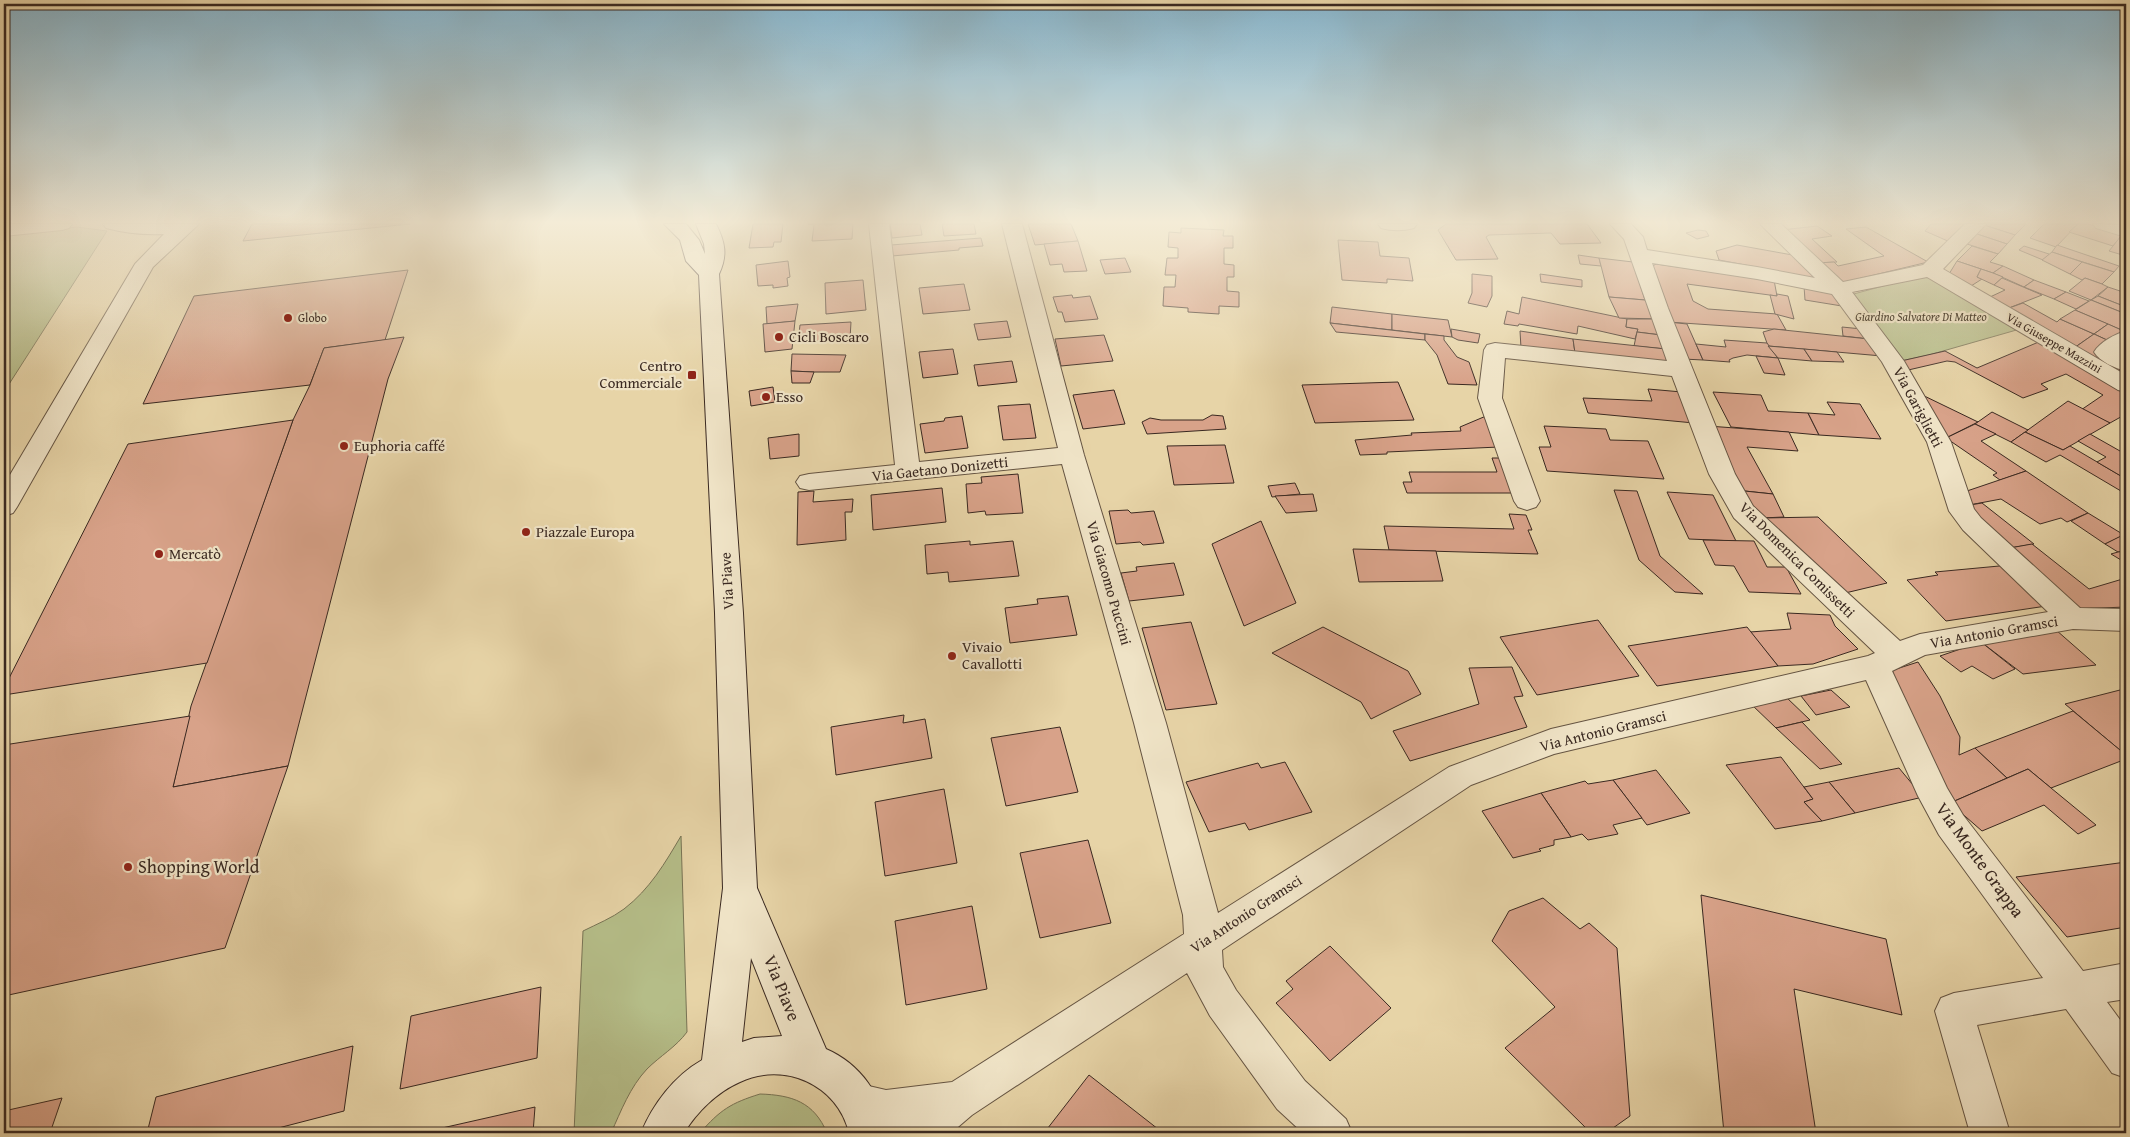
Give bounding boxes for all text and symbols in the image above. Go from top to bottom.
park label: Giardino Salvatore Di Matteo [1855,308,1987,325]
street label: Via Giuseppe Mazzini [2003,308,2106,377]
place label: Globo [298,309,327,326]
marker: Globo [282,312,294,324]
place label: Cicli Boscaro [789,326,869,347]
marker: Cicli Boscaro [773,331,785,343]
place label: Centro Commerciale [599,355,682,393]
street label: Via Gariglietti [1888,363,1948,451]
marker: Centro Commerciale [686,369,698,381]
place label: Esso [776,386,803,407]
marker: Esso [760,391,772,403]
place label: Euphoria caffé [354,435,445,456]
marker: Euphoria caffé [338,440,350,452]
street label: Via Gaetano Donizetti [871,451,1009,486]
street label: Via Domenica Comissetti [1735,497,1860,622]
street label: Via Giacomo Puccini [1082,518,1137,647]
place label: Piazzale Europa [536,521,635,542]
marker: Piazzale Europa [520,526,532,538]
place label: Mercatò [169,543,221,564]
marker: Mercatò [153,548,165,560]
street label: Via Piave [715,552,738,610]
street label: Via Antonio Gramsci [1928,610,2060,653]
place label: Vivaio Cavallotti [962,636,1022,674]
marker: Vivaio Cavallotti [946,650,958,662]
street label: Via Antonio Gramsci [1537,705,1668,756]
street label: Via Monte Grappa [1929,797,2032,923]
place label: Shopping World [138,853,260,880]
marker: Shopping World [122,861,134,873]
street label: Via Antonio Gramsci [1186,870,1306,958]
street label: Via Piave [757,951,808,1025]

